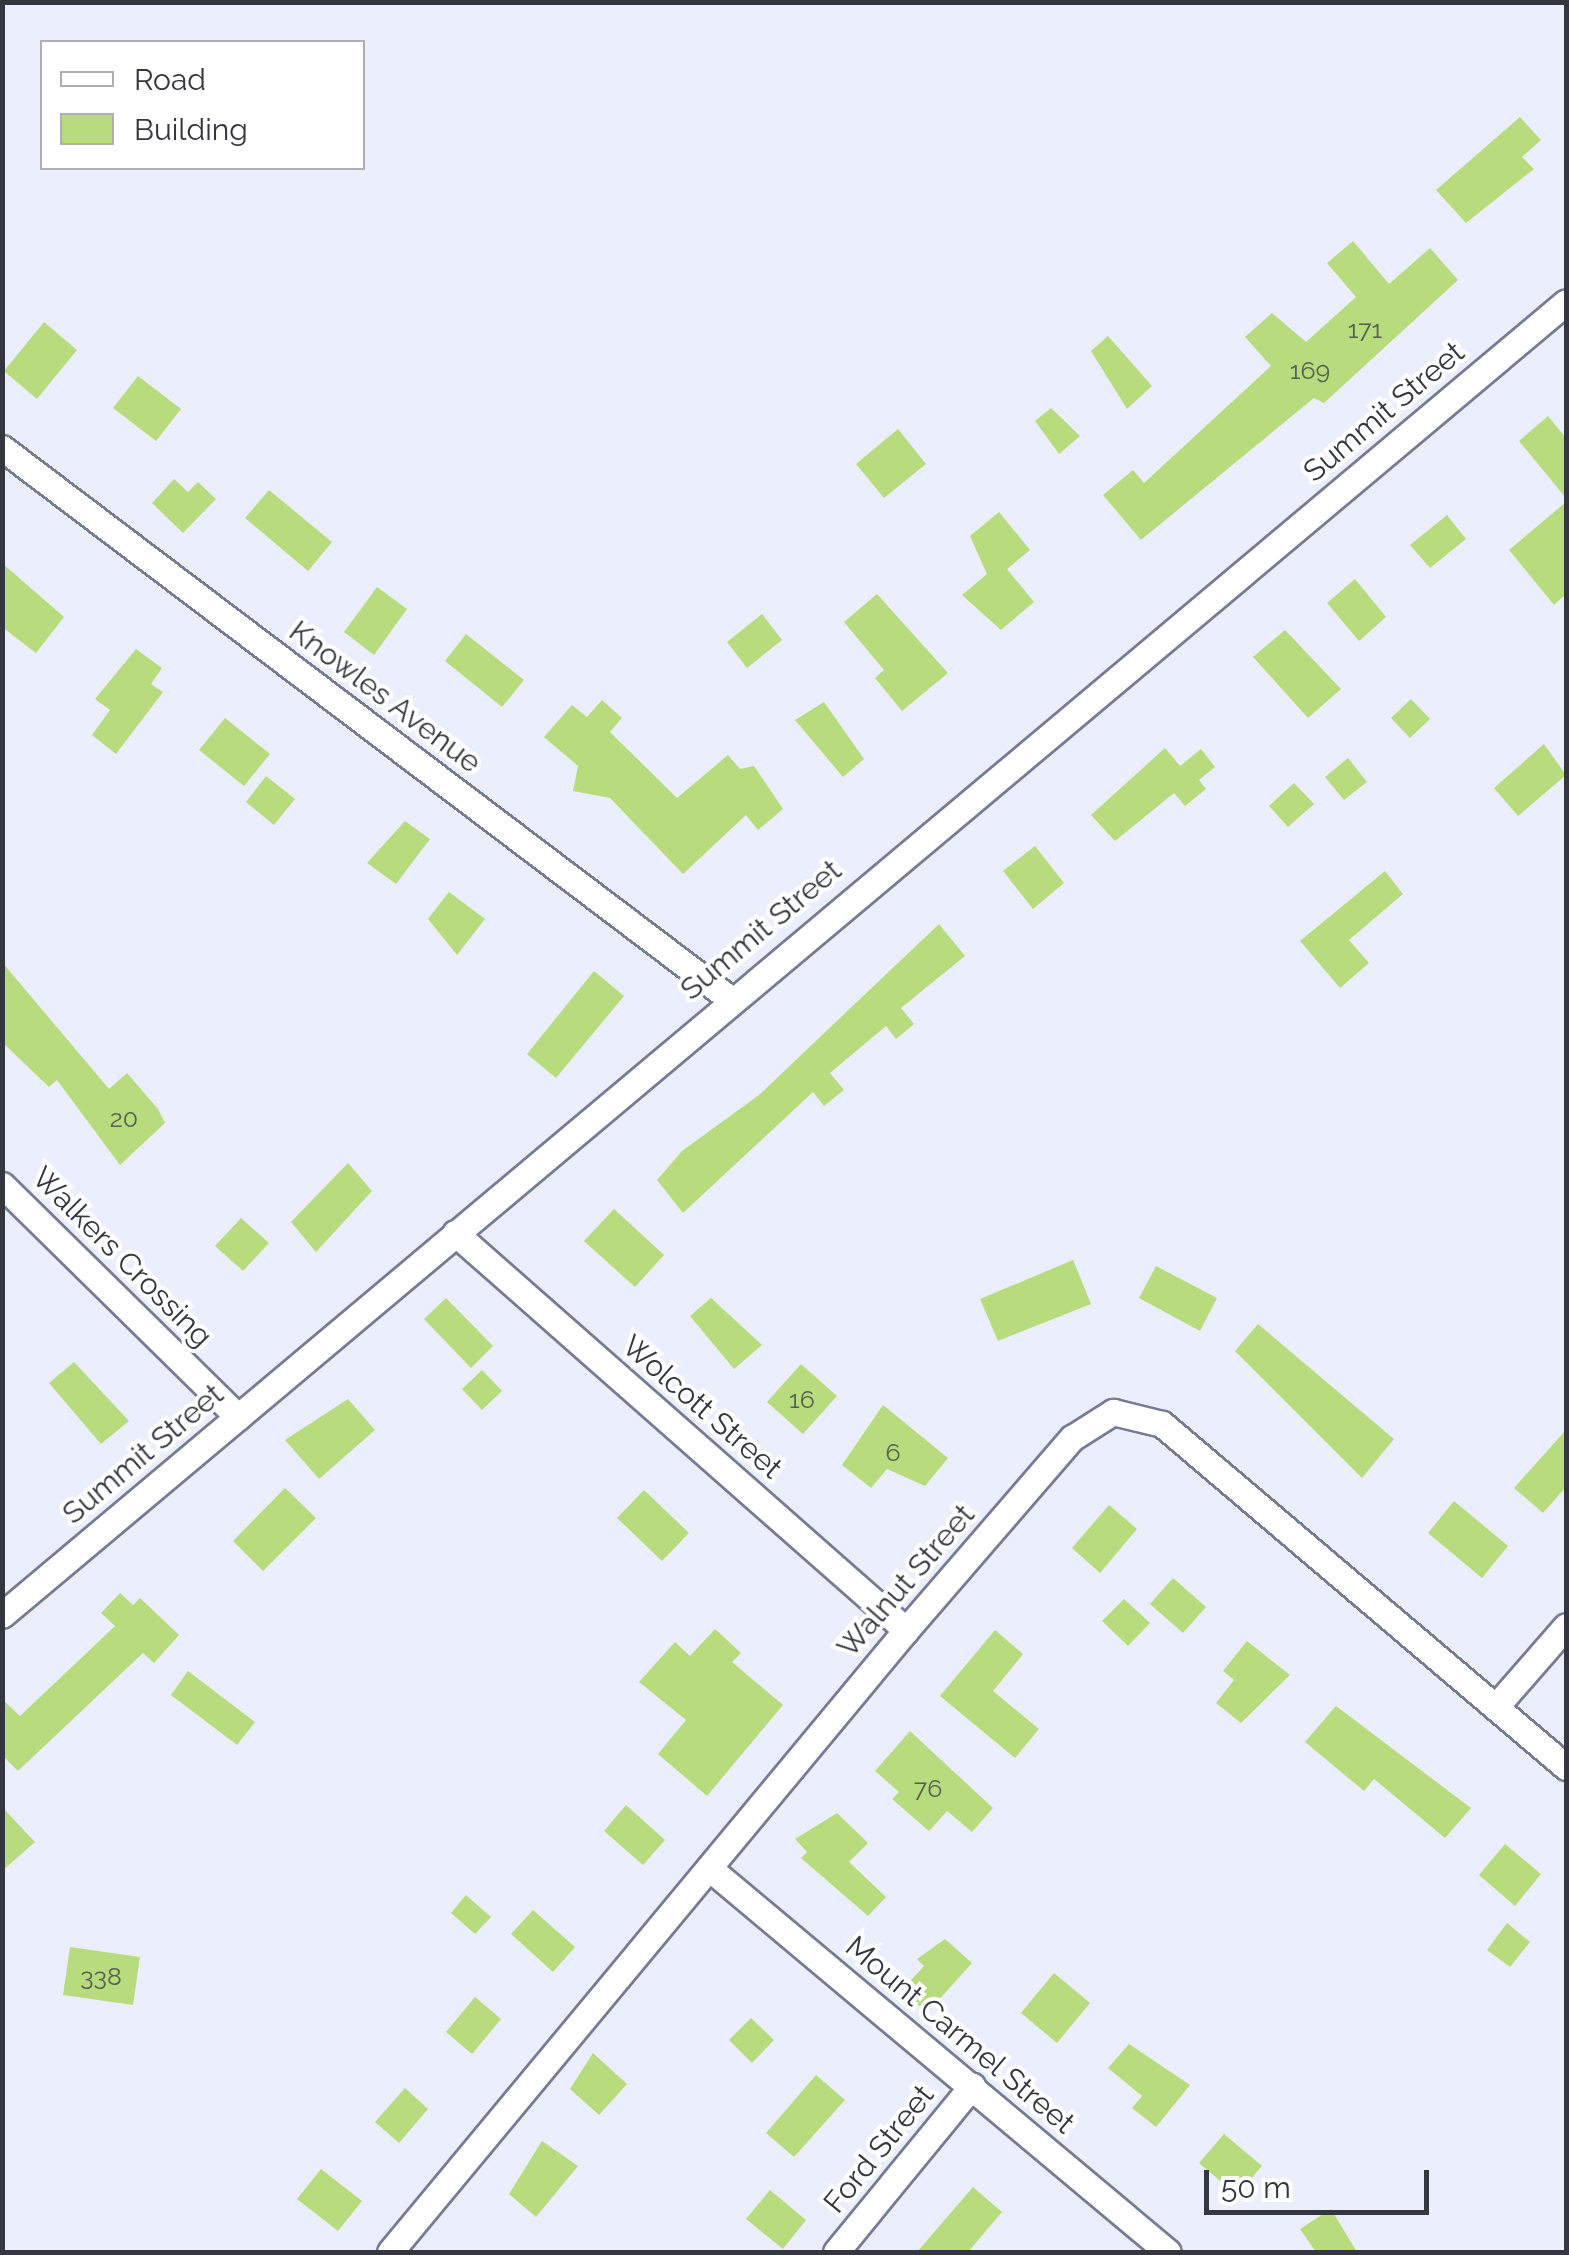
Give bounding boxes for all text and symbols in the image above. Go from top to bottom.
legend [40,40,365,170]
text: Road [134,62,206,97]
text: Building [134,112,248,147]
house number: 171 [1348,314,1382,344]
street label: Summit Street [1296,334,1472,490]
house number: 169 [1290,355,1330,385]
street label: Knowles Avenue [282,613,488,781]
street label: Summit Street [673,852,849,1008]
house number: 20 [110,1103,138,1133]
street label: Walkers Crossing [25,1160,219,1354]
street label: Wolcott Street [615,1328,789,1486]
street label: Summit Street [55,1376,231,1532]
house number: 16 [789,1384,815,1414]
house number: 6 [885,1437,901,1467]
street label: Walnut Street [830,1497,982,1665]
house number: 76 [914,1773,942,1803]
street label: Mount Carmel Street [838,1929,1082,2141]
house number: 338 [80,1961,122,1991]
street label: Ford Street [817,2078,941,2220]
scale bar [1209,2150,1434,2212]
text: 50 m [1221,2170,1291,2205]

